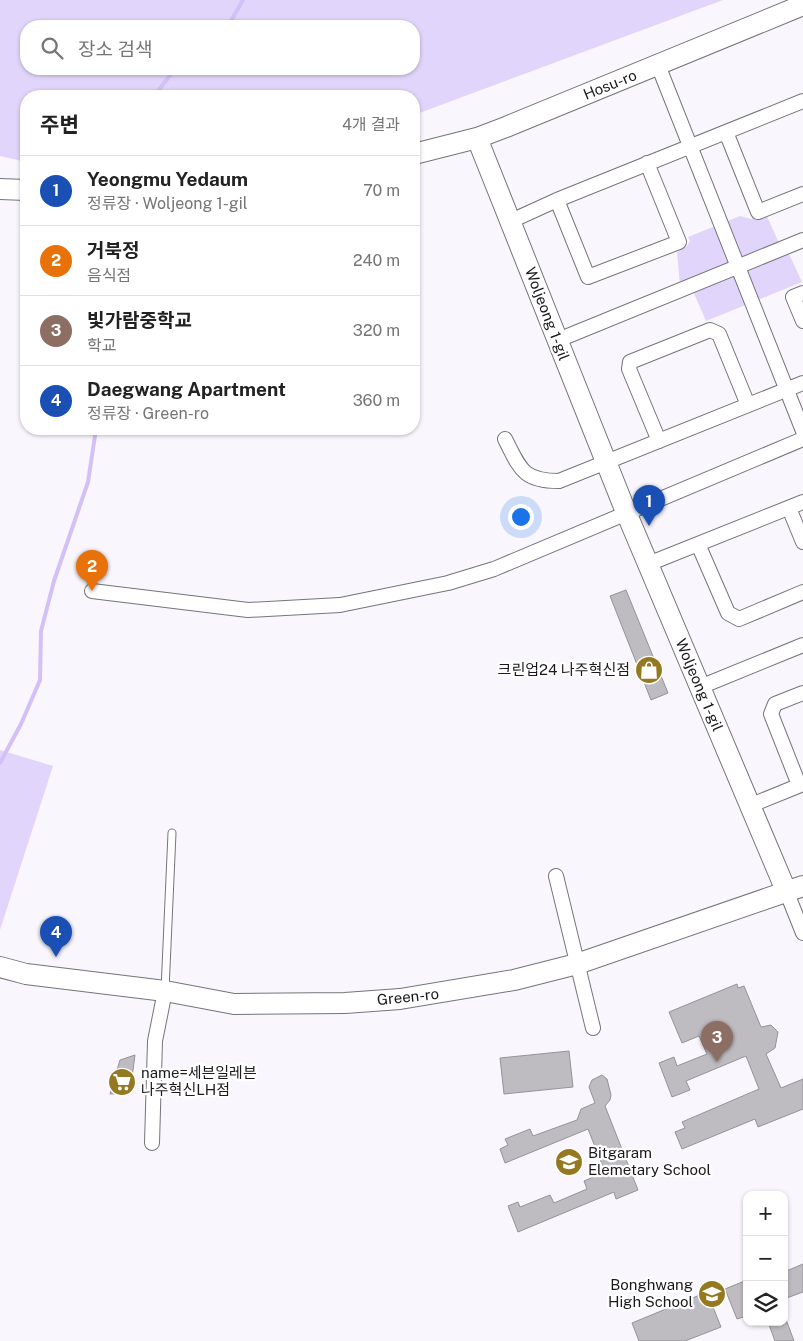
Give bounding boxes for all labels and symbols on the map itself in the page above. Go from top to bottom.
street label: Hosu-ro [581,66,639,103]
street label: Woljeong 1-gil [522,265,573,363]
pin: 1 [633,485,665,526]
your location [508,504,534,530]
pin: 2 [76,550,108,591]
street label: Woljeong 1-gil [672,636,727,734]
shop icon: 크린업24 나주혁신점 [634,655,664,685]
place label: 크린업24 나주혁신점 [498,661,630,678]
pin: 4 [40,916,72,957]
street label: Green-ro [376,985,440,1008]
pin: 3 [701,1021,733,1062]
place label: name=세븐일레븐 나주혁신LH점 [141,1064,257,1098]
supermarket icon: name=세븐일레븐 나주혁신LH점 [107,1067,137,1097]
place label: Bitgaram Elemetary School [588,1144,711,1178]
school or university icon: Bitgaram Elemetary School [554,1147,584,1177]
place label: Bonghwang High School [608,1276,693,1310]
school or university icon: Bonghwang High School [697,1279,727,1309]

